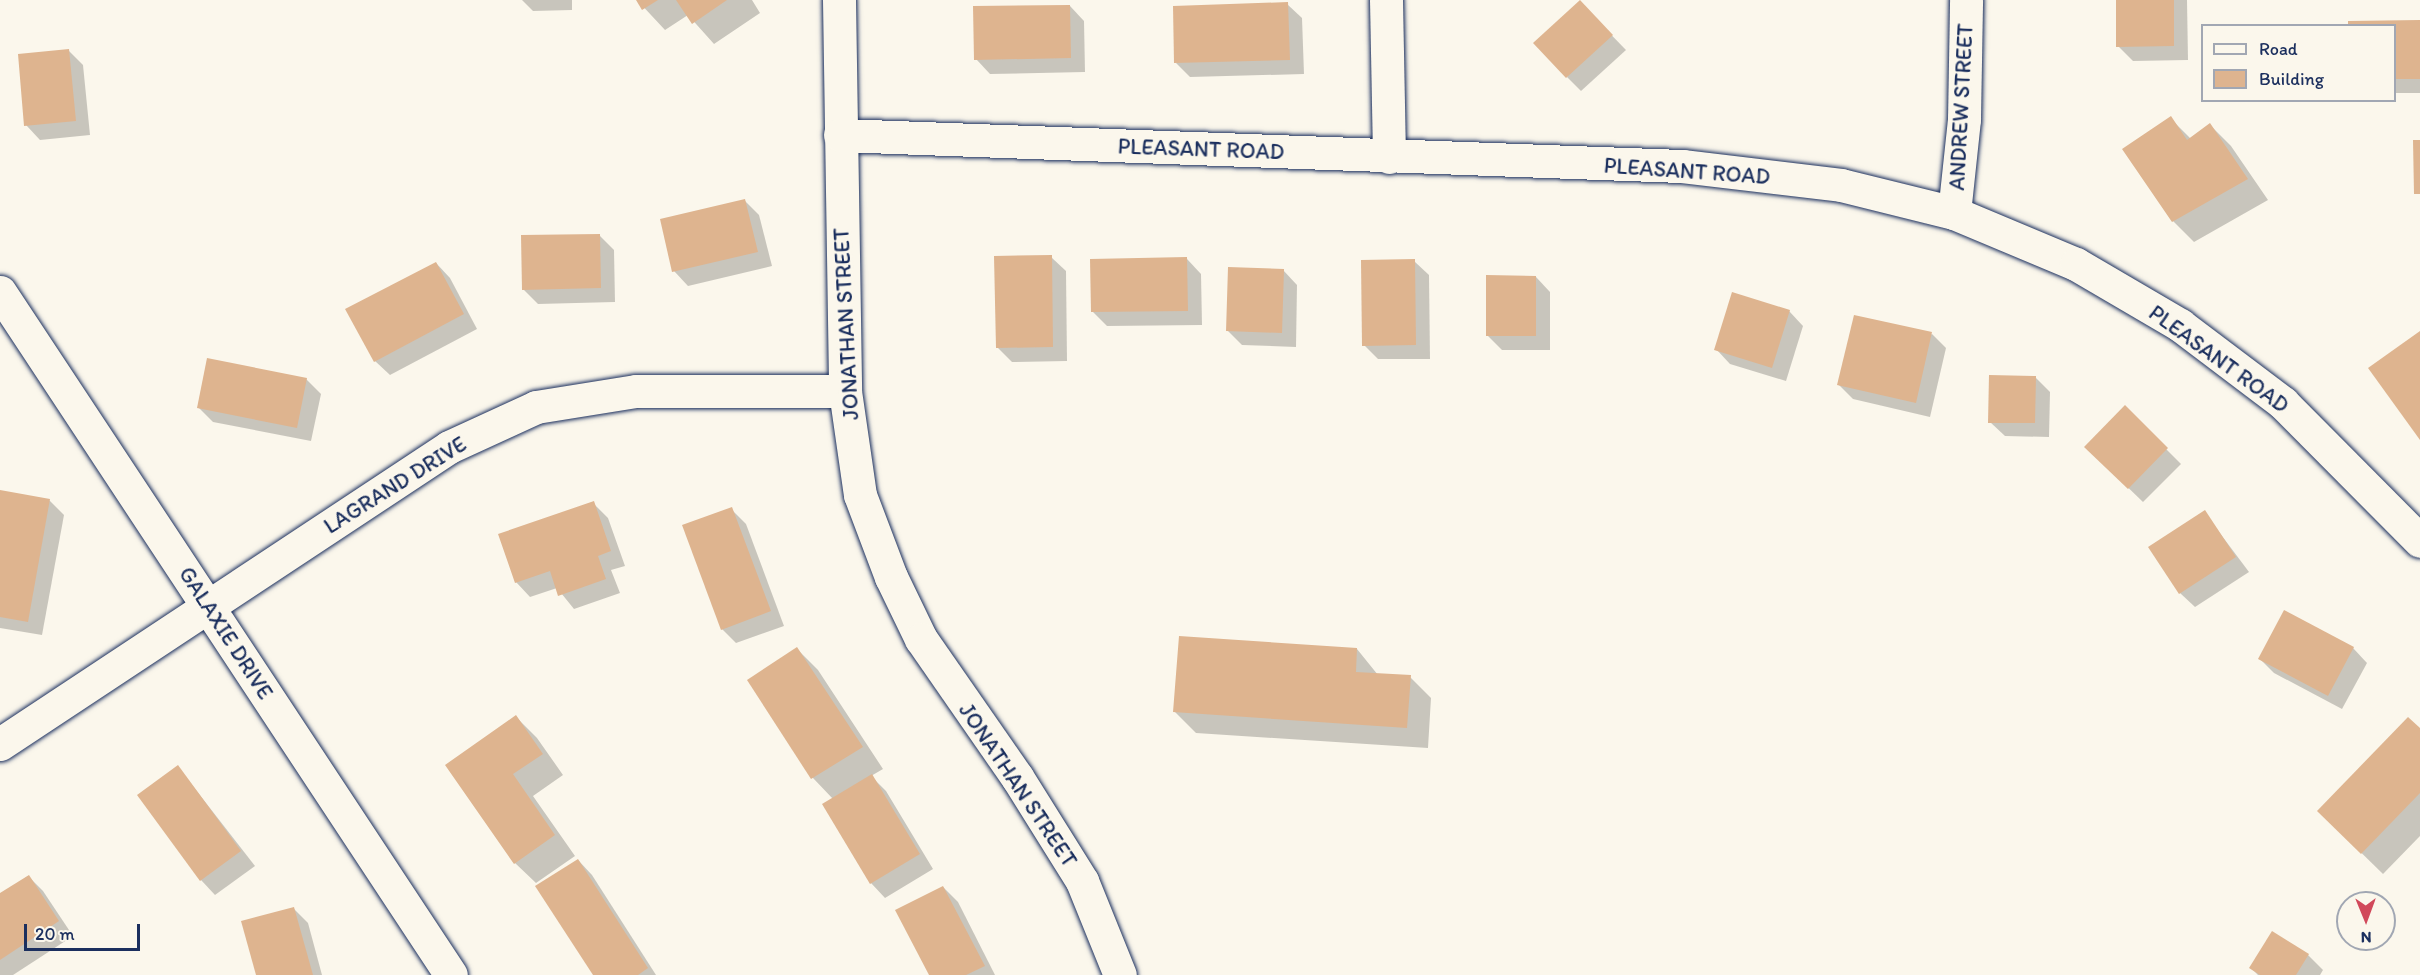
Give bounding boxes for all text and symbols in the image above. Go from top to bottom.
street label: ANDREW STREET [1943,23,1979,191]
legend [2201,24,2396,102]
text: Road [2259,38,2298,60]
text: Building [2259,68,2324,90]
street label: PLEASANT ROAD [1118,133,1284,165]
street label: PLEASANT ROAD [1603,152,1771,190]
street label: JONATHAN STREET [828,227,864,421]
street label: PLEASANT ROAD [2144,300,2294,418]
street label: LAGRAND DRIVE [319,431,471,539]
street label: GALAXIE DRIVE [173,561,279,705]
street label: JONATHAN STREET [953,698,1083,872]
north arrow [2336,891,2396,951]
scale bar [27,912,142,950]
text: 20 m [35,923,75,945]
text: N [2361,928,2372,947]

